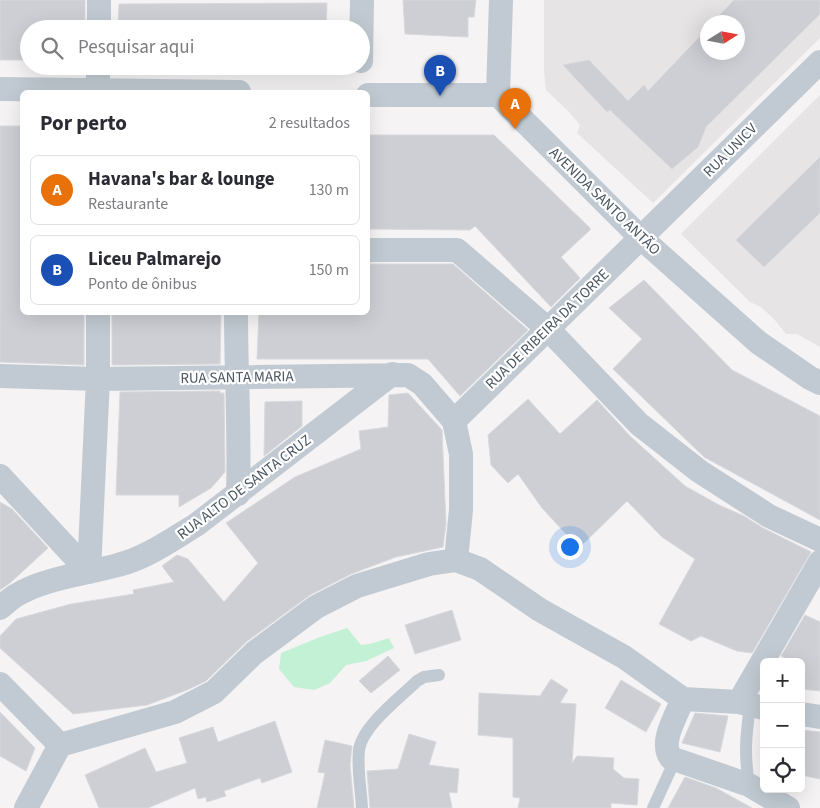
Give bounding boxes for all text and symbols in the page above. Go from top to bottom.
north arrow [700,15,745,60]
search box [20,20,370,75]
icon: search [38,34,66,62]
text: Pesquisar aqui [78,34,194,61]
pin: B [424,55,456,96]
pin: A [499,88,531,129]
text: Por perto [40,108,127,138]
text: 2 resultados [269,112,350,134]
street label: RUA UNICV [699,118,762,182]
street label: AVENIDA SANTO ANTÃO [544,143,665,260]
text: Havana's bar & lounge [88,166,275,193]
text: A [52,179,62,201]
text: 130 m [309,179,349,201]
text: Restaurante [88,193,168,215]
text: Liceu Palmarejo [88,246,221,273]
text: B [52,259,62,281]
text: 150 m [309,259,349,281]
street label: RUA DE RIBEIRA DA TORRE [481,264,614,394]
text: Ponto de ônibus [88,273,197,295]
street label: RUA SANTA MARIA [180,366,295,389]
street label: RUA ALTO DE SANTA CRUZ [173,430,316,545]
your location [557,534,583,560]
map controls [760,658,805,793]
button: + [760,658,805,703]
button: − [760,703,805,748]
button: locate [760,748,805,793]

